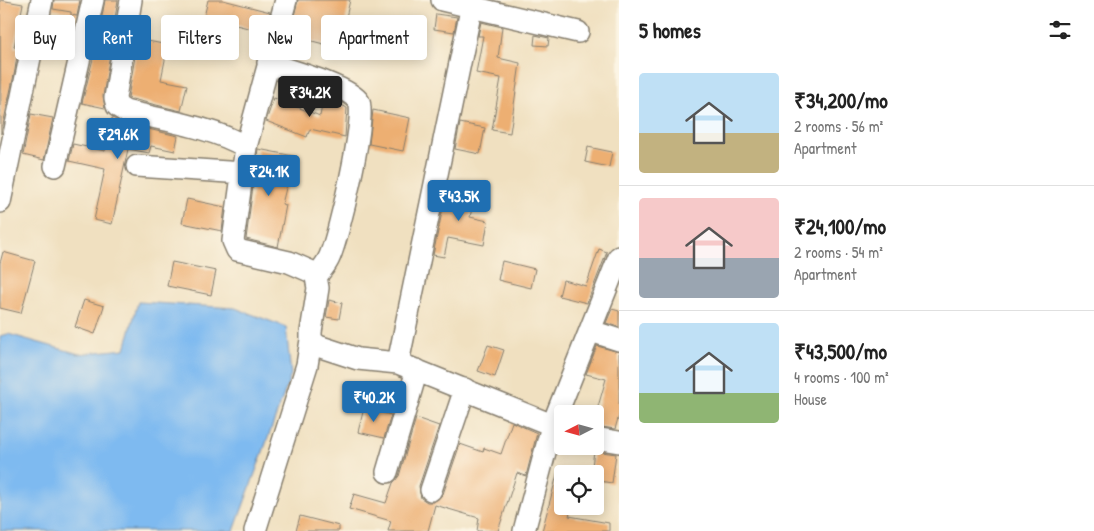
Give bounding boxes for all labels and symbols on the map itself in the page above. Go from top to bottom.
pin: ₹34.2K [269,76,351,118]
pin: ₹29.6K [77,118,159,160]
pin: ₹24.1K [228,154,310,197]
pin: ₹43.5K [418,180,500,222]
pin: ₹40.2K [333,380,415,423]
north arrow [554,405,604,455]

